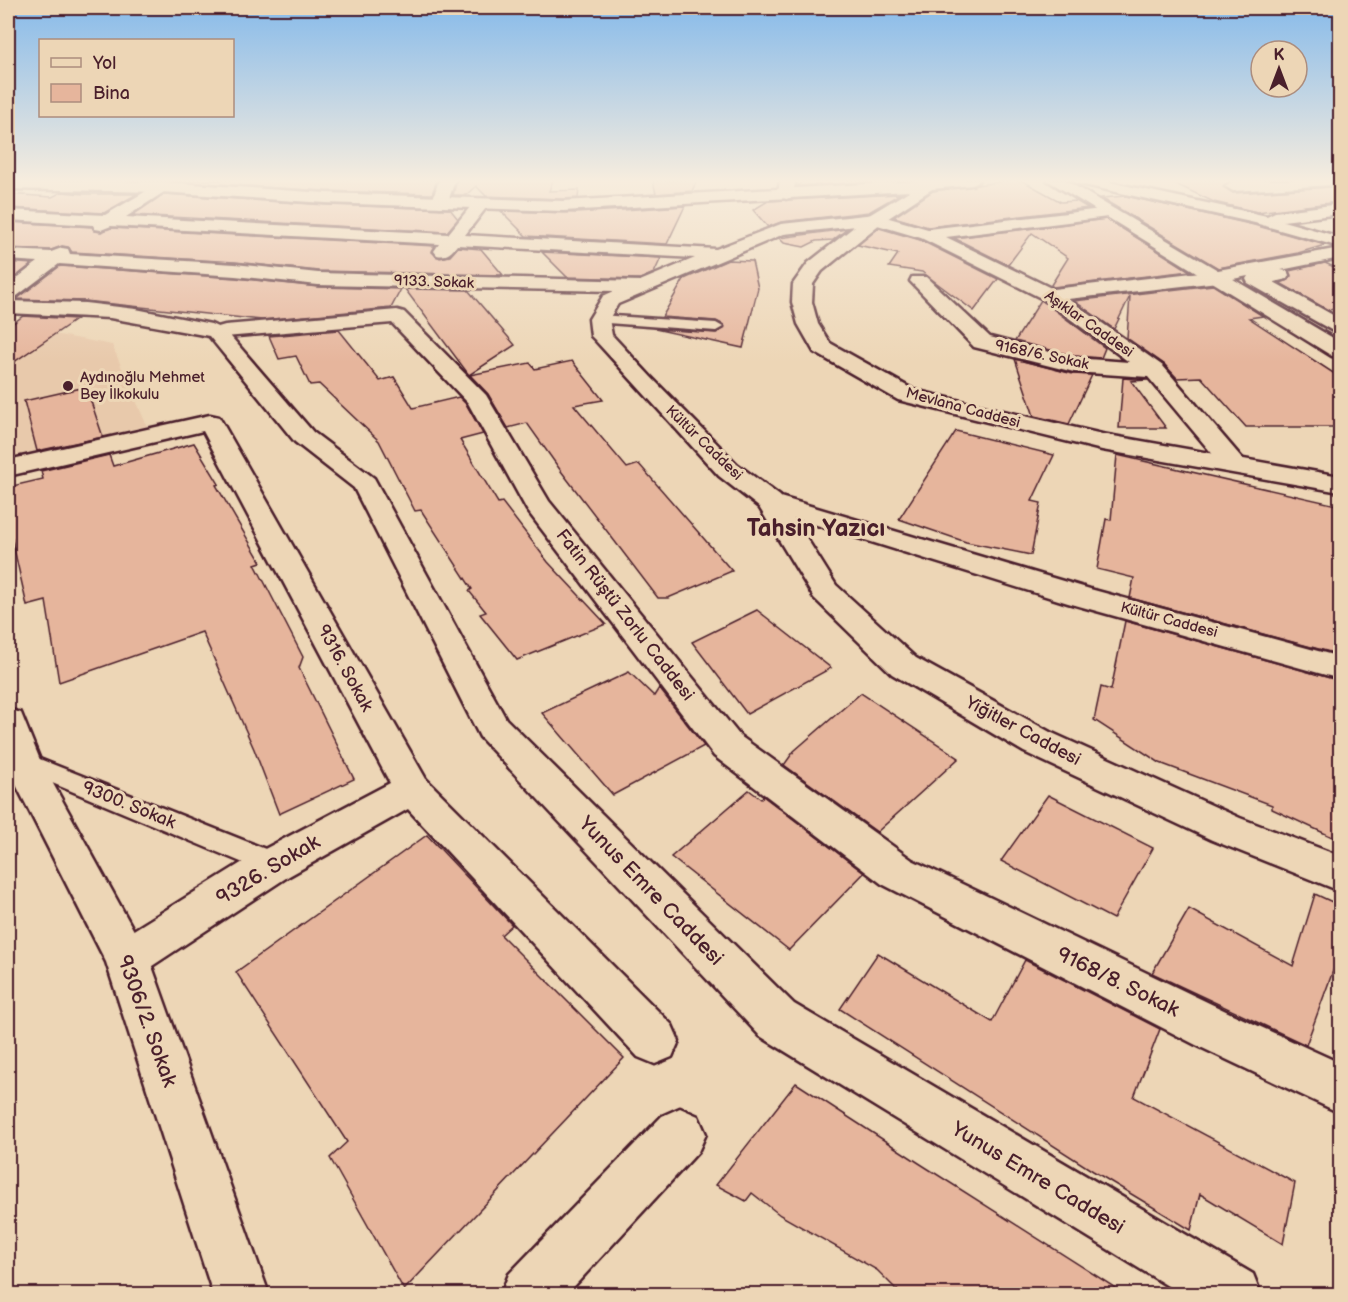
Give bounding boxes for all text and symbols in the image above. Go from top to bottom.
legend [39,39,234,117]
north arrow [1249,39,1309,99]
text: K [1274,46,1285,65]
text: Yol [92,53,116,74]
text: Bina [93,83,130,104]
street label: 9133. Sokak [394,271,475,293]
street label: Aşıklar Caddesi [1041,286,1137,362]
street label: 9168/6. Sokak [993,336,1091,374]
place label: Aydınoğlu Mehmet Bey İlkokulu [80,368,205,404]
marker: Aydınoğlu Mehmet Bey İlkokulu [61,379,75,393]
street label: Mevlana Caddesi [904,384,1022,432]
street label: Kültür Caddesi [662,402,746,484]
district label: Tahsin Yazıcı [747,514,885,543]
street label: Fatin Rüştü Zorlu Caddesi [552,525,698,705]
street label: Kültür Caddesi [1118,598,1220,642]
street label: 9316. Sokak [313,621,378,715]
street label: Yiğitler Caddesi [961,691,1084,770]
street label: 9300. Sokak [79,777,179,833]
street label: Yunus Emre Caddesi [573,811,729,971]
street label: 9326. Sokak [212,829,325,911]
street label: 9168/8. Sokak [1053,942,1184,1023]
street label: 9306/2. Sokak [112,952,183,1091]
street label: Yunus Emre Caddesi [946,1116,1129,1240]

